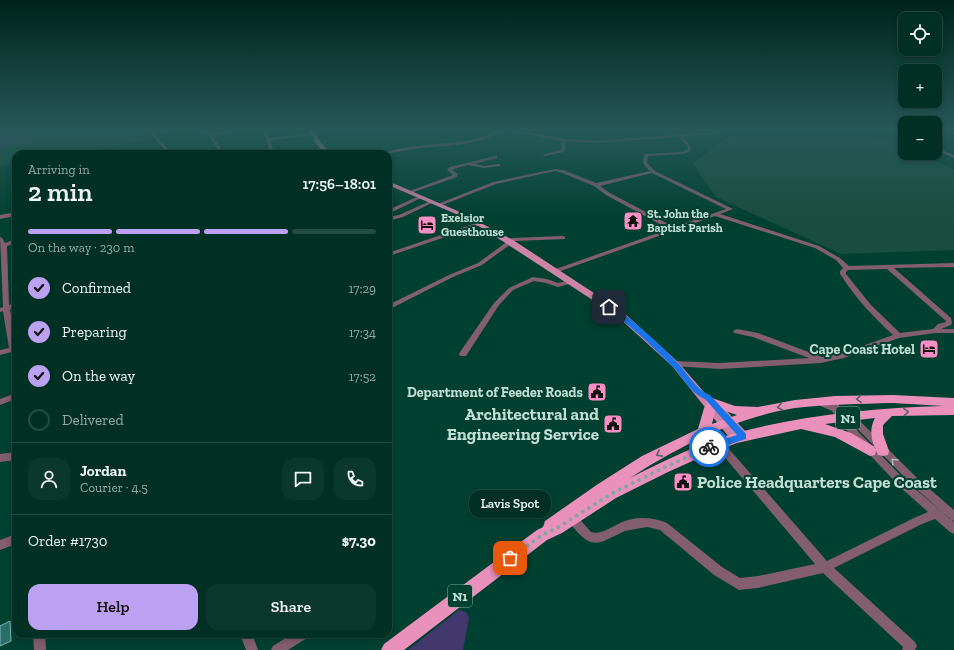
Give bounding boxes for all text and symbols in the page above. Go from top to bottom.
map controls [898,12,942,160]
button: locate [898,12,942,56]
button: + [898,64,942,108]
button: − [898,116,942,160]
text: Arriving in [28,162,90,177]
text: 17:56–18:01 [303,175,376,193]
text: 2 min [28,176,92,208]
place label: St. John the Baptist Parish [647,207,723,235]
temple icon: St. John the Baptist Parish [622,210,644,232]
place label: Exelsior Guesthouse [441,211,504,239]
hotel icon: Exelsior Guesthouse [416,214,438,236]
text: On the way · 230 m [28,240,135,255]
icon: check [28,277,50,299]
text: Confirmed [62,279,131,297]
text: 17:29 [349,281,376,296]
pin [592,290,626,324]
icon: home [598,296,620,318]
icon: check [28,321,50,343]
text: Preparing [62,323,127,341]
text: 17:34 [349,325,376,340]
hotel icon: Cape Coast Hotel [918,338,940,360]
place label: Cape Coast Hotel [809,341,915,358]
icon: check [28,365,50,387]
text: On the way [62,367,135,385]
text: 17:52 [349,369,376,384]
public building icon: Department of Feeder Roads [586,381,608,403]
place label: Department of Feeder Roads [407,384,584,401]
one-way arrow [856,395,862,404]
one-way arrow [777,403,783,411]
place label: Architectural and Engineering Service [447,404,599,444]
road number: N1 [836,407,860,429]
one-way arrow [903,408,909,416]
text: Delivered [62,411,124,429]
public building icon: Architectural and Engineering Service [602,413,624,435]
courier [689,427,729,467]
icon: bike [698,436,720,458]
one-way arrow [656,449,664,457]
button: person [28,458,70,500]
button: chat [282,458,324,500]
button: phone [334,458,376,500]
one-way arrow [891,458,899,466]
text: Jordan [80,462,126,480]
public building icon: Police Headquarters Cape Coast [672,471,694,493]
place label: Police Headquarters Cape Coast [697,472,937,492]
text: Courier · 4.5 [80,480,148,495]
callout: Lavis Spot [469,490,551,518]
text: Lavis Spot [481,496,539,511]
text: Order #1730 [28,532,107,550]
text: $7.30 [342,532,376,550]
pin [493,541,527,575]
icon: bag [499,547,521,569]
button: Help [28,584,198,630]
button: Share [206,584,376,630]
road number: N1 [448,585,472,607]

